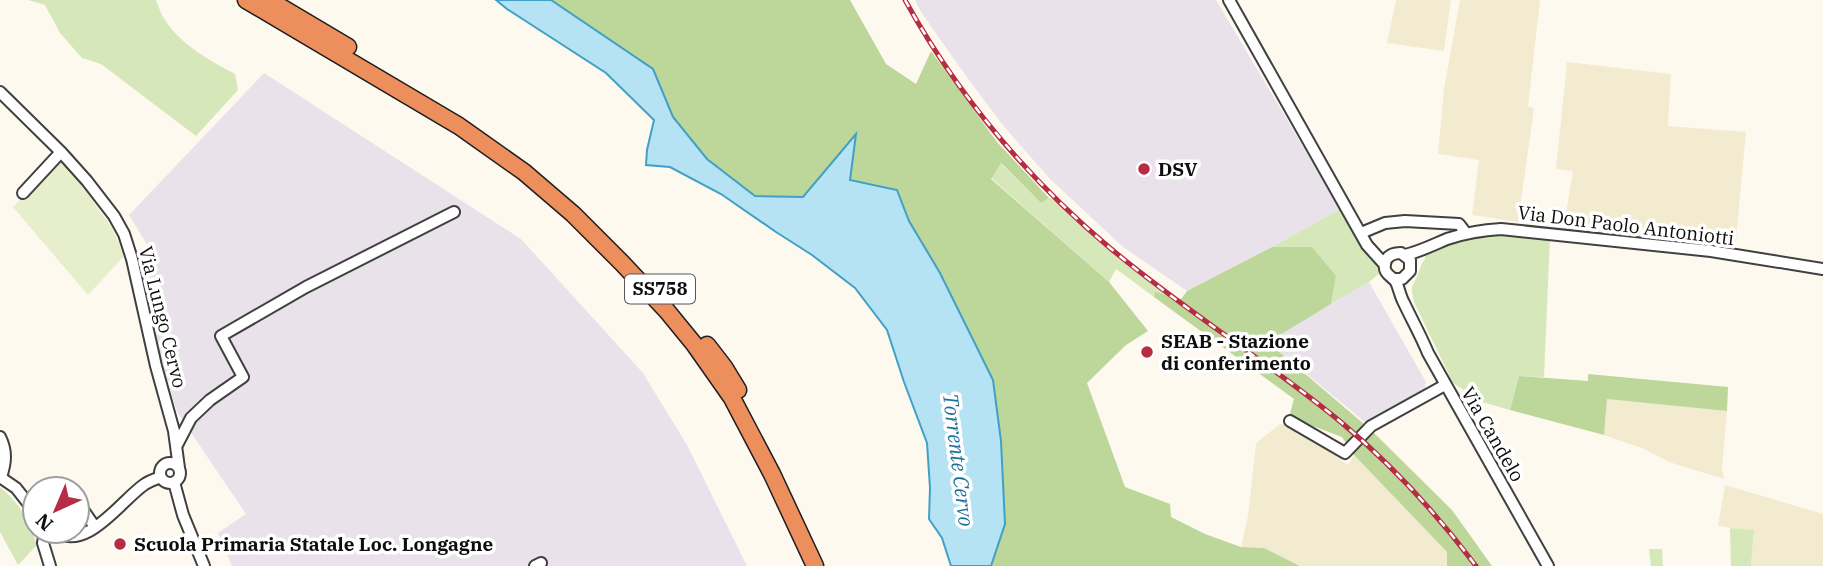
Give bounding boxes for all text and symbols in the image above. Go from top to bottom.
place label: DSV [1158,157,1197,181]
marker: DSV [1136,161,1152,177]
street label: Via Don Paolo Antoniotti [1516,200,1736,250]
street label: Via Lungo Cervo [134,244,192,390]
road number: SS758 [625,274,695,304]
place label: SEAB - Stazione di conferimento [1161,329,1311,375]
marker: SEAB - Stazione di conferimento [1139,344,1155,360]
street label: Via Candelo [1456,382,1530,486]
water label: Torrente Cervo [937,392,981,528]
north arrow [21,475,91,545]
text: N [30,508,58,536]
place label: Scuola Primaria Statale Loc. Longagne [134,532,493,556]
marker: Scuola Primaria Statale Loc. Longagne [112,536,128,552]

